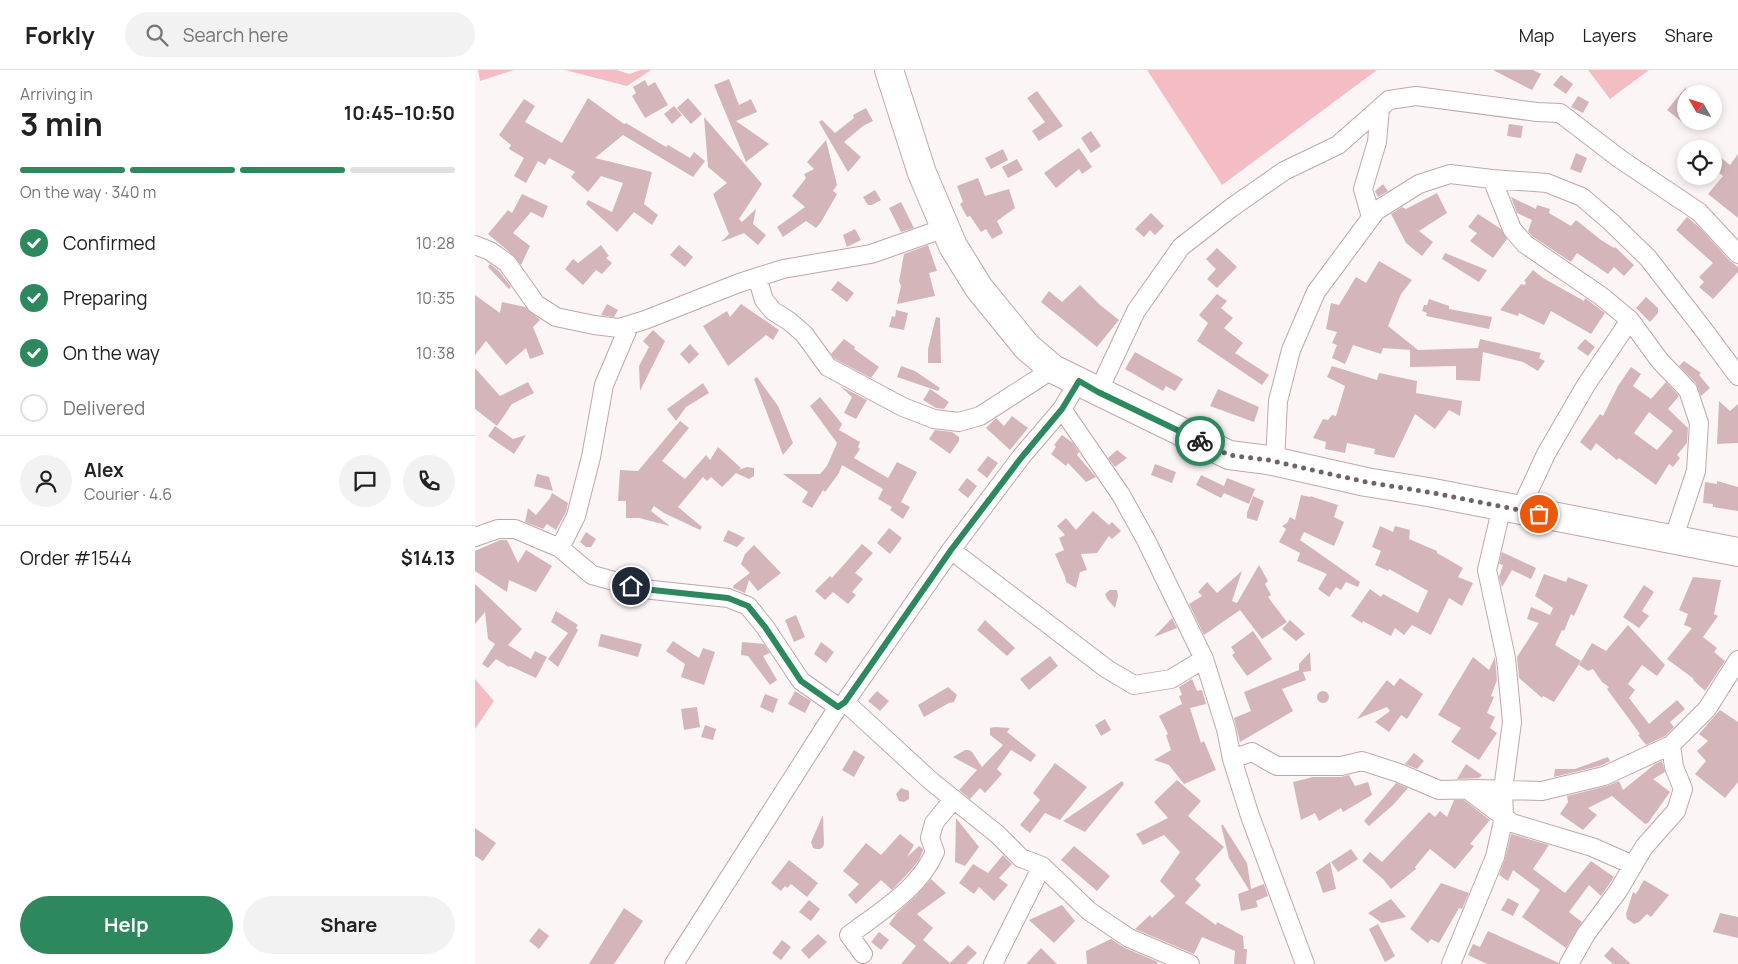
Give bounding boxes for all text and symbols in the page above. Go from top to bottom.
search box [125,12,475,57]
text: Forkly [25,18,95,51]
icon: search [143,21,171,49]
text: Search here [183,22,288,48]
text: Map [1519,23,1554,47]
text: Layers [1582,23,1636,47]
text: Share [1664,23,1713,47]
text: Arriving in [20,83,93,105]
north arrow [1677,85,1723,130]
map controls [1677,85,1722,185]
text: 10:45–10:50 [344,100,455,126]
text: 3 min [20,102,103,146]
button: locate [1677,140,1722,185]
text: On the way · 340 m [20,181,156,203]
icon: check [20,229,48,257]
text: Confirmed [63,230,156,256]
text: 10:28 [416,232,455,254]
icon: check [20,284,48,312]
text: Preparing [63,285,148,311]
text: 10:35 [416,287,455,309]
icon: check [20,339,48,367]
text: On the way [63,340,160,366]
text: 10:38 [416,342,455,364]
text: Delivered [63,395,145,421]
courier [1175,416,1225,466]
icon: bike [1186,427,1214,455]
button: person [20,455,72,507]
button: chat [339,455,391,507]
button: phone [403,455,455,507]
text: Alex [84,457,124,483]
text: Courier · 4.6 [84,483,172,505]
pin [1518,493,1560,535]
icon: bag [1525,500,1553,528]
text: Order #1544 [20,545,132,571]
text: $14.13 [401,545,455,571]
pin [610,565,652,607]
icon: home [617,572,645,600]
button: Help [20,896,233,954]
button: Share [243,896,455,954]

